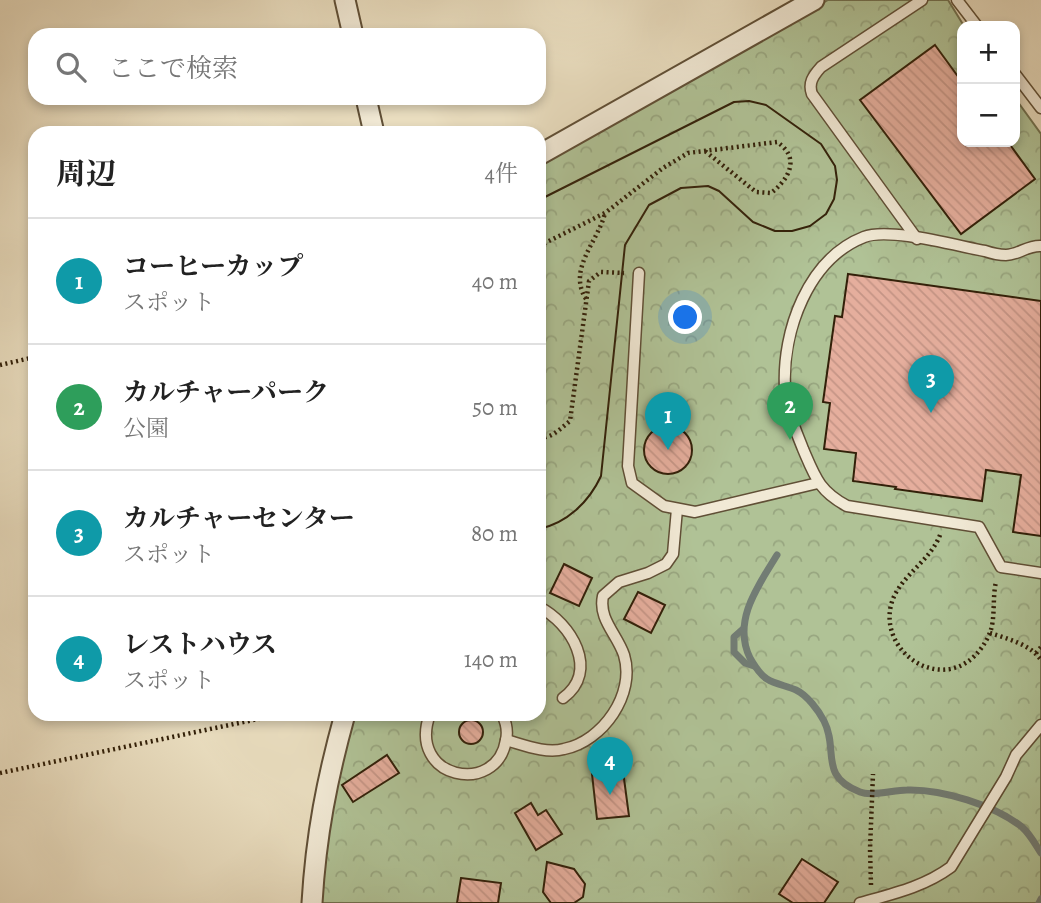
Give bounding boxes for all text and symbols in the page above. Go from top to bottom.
map controls [957,21,1020,147]
button: + [957,21,1020,84]
search box [28,28,546,105]
icon: search [52,48,90,86]
text: ここで検索 [108,51,238,86]
button: − [957,84,1020,147]
text: 周辺 [56,154,116,194]
text: 4件 [485,158,518,189]
text: コーヒーカップ [123,249,303,284]
text: 1 [75,266,83,297]
text: 40 m [472,266,518,297]
text: スポット [123,287,215,318]
your location [668,300,702,334]
pin: 3 [908,355,954,413]
text: カルチャーパーク [123,375,329,410]
pin: 2 [767,382,813,440]
text: 2 [73,392,85,423]
text: 50 m [472,392,518,423]
pin: 1 [645,392,691,450]
text: 公園 [123,413,169,444]
text: カルチャーセンター [123,501,355,536]
text: 3 [74,518,84,549]
text: 80 m [471,518,518,549]
text: スポット [123,539,215,570]
text: レストハウス [123,627,277,662]
text: 4 [74,644,84,675]
text: 140 m [464,644,518,675]
text: スポット [123,665,215,696]
pin: 4 [587,737,633,795]

